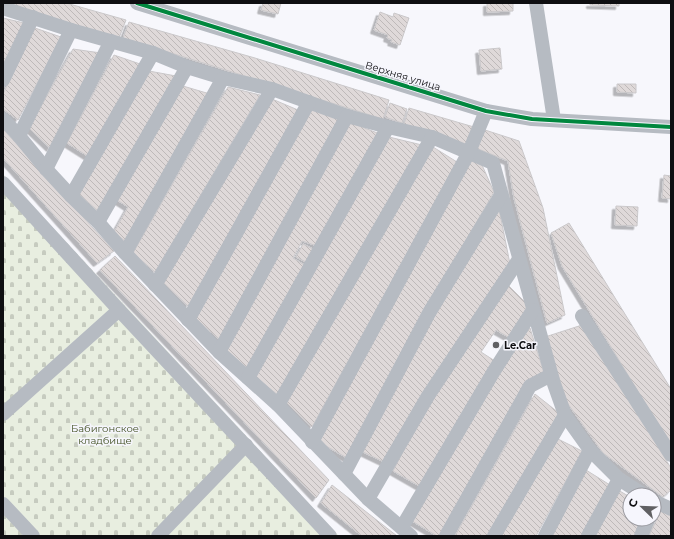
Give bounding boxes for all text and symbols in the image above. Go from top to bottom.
street label: Верхняя улица [364,58,442,94]
place label: Le.Car [504,339,537,352]
marker: Le.Car [491,340,501,350]
park label: Бабигонское кладбище [71,422,139,447]
north arrow [622,487,662,527]
text: С [625,497,641,510]

